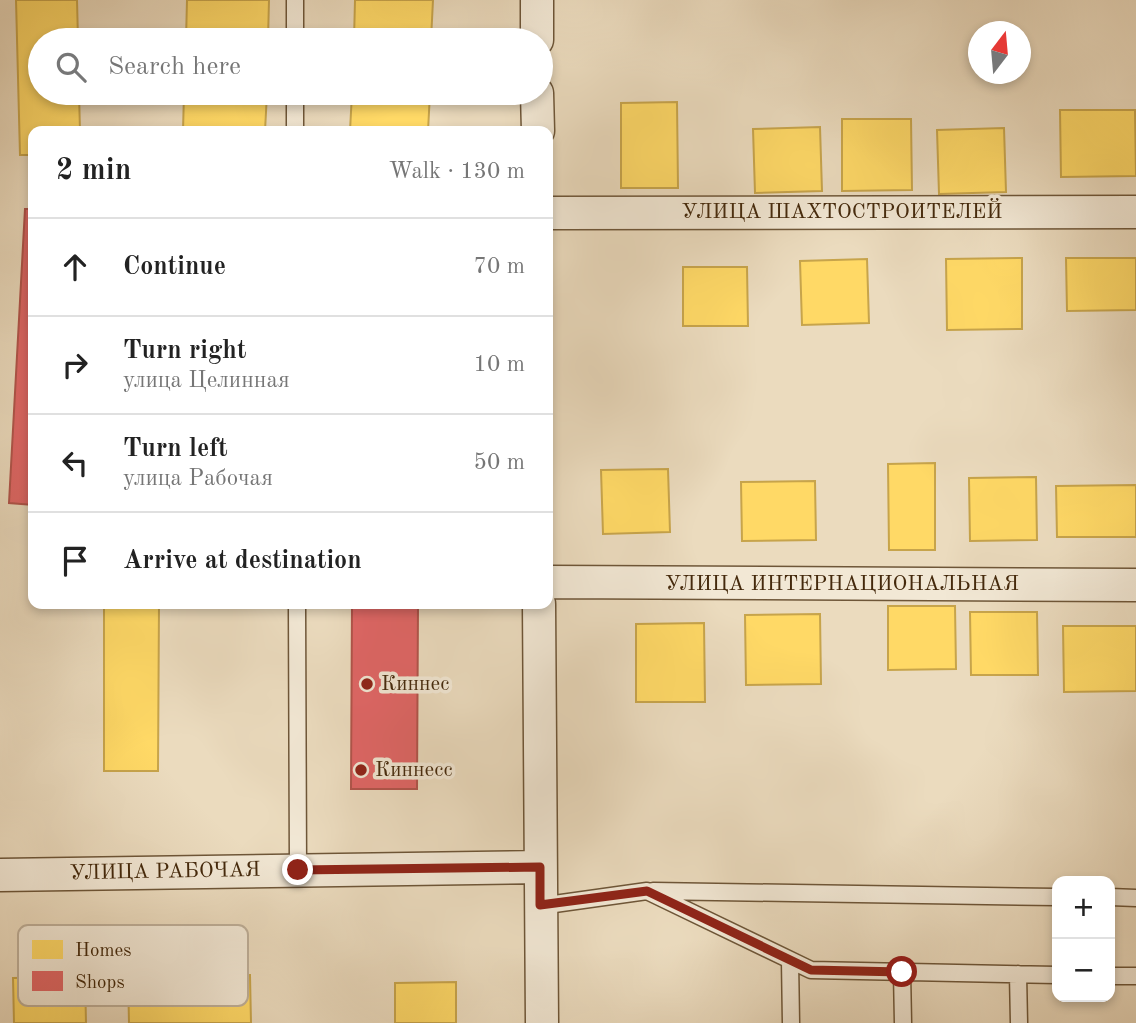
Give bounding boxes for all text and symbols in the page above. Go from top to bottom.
north arrow [968,21,1031,84]
search box [28,28,553,105]
icon: search [52,48,90,86]
text: Search here [108,54,241,80]
text: 2 min [56,156,131,186]
text: Walk · 130 m [389,160,525,183]
street label: УЛИЦА ШАХТОСТРОИТЕЛЕЙ [682,197,1002,223]
icon: ahead [56,248,94,286]
text: Continue [123,254,226,280]
text: 70 m [474,255,525,278]
text: Turn right [123,338,246,364]
icon: right [56,346,94,384]
text: 10 m [474,353,525,376]
text: улица Целинная [123,369,290,392]
text: Turn left [123,436,228,462]
icon: left [56,444,94,482]
text: 50 m [474,451,525,474]
text: улица Рабочая [123,467,273,490]
icon: arrive [56,542,94,580]
text: Arrive at destination [123,548,362,574]
street label: УЛИЦА ИНТЕРНАЦИОНАЛЬНАЯ [665,574,1019,595]
place label: Киннес [381,674,449,695]
marker: Киннес [359,676,375,692]
place label: Киннесс [375,760,453,781]
marker: Киннесс [353,762,369,778]
route end [282,854,313,885]
street label: УЛИЦА РАБОЧАЯ [69,860,261,884]
map controls [1052,876,1115,1002]
button: + [1052,876,1115,939]
legend [18,925,248,1006]
button: − [1052,939,1115,1002]
text: Homes [75,942,131,961]
route start [886,956,917,987]
text: Shops [75,974,125,993]

